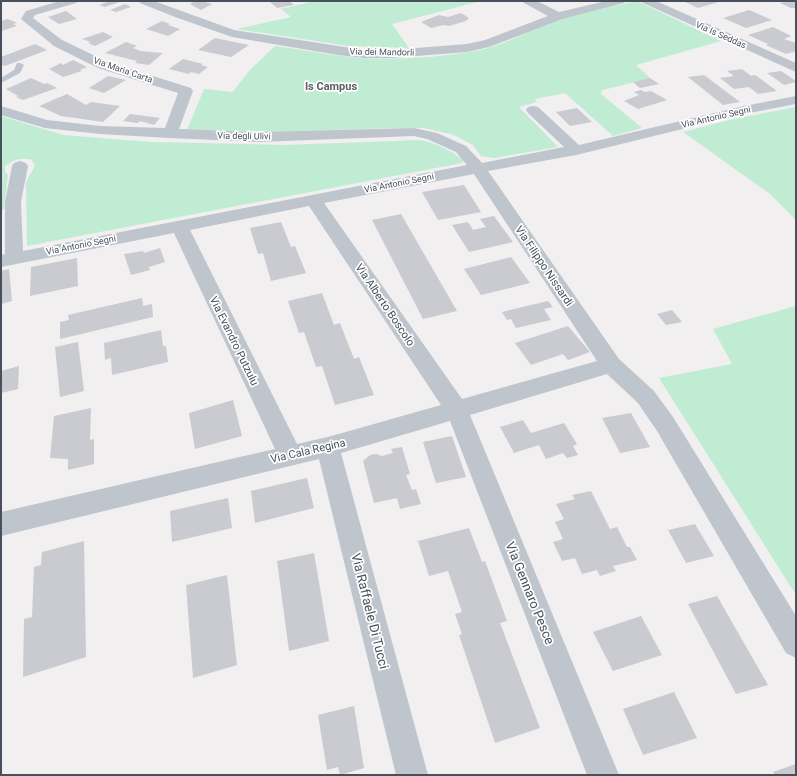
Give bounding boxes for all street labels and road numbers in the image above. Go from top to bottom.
street label: Via Is Seddas [694,19,748,51]
street label: Via dei Mandorli [350,46,414,58]
street label: Via Maria Carta [92,55,154,85]
street label: Via Antonio Segni [680,104,752,130]
street label: Via degli Ulivi [217,131,271,141]
street label: Via Antonio Segni [363,171,435,195]
street label: Via Filippo Nissardi [512,223,576,309]
street label: Via Antonio Segni [45,233,117,257]
street label: Via Alberto Boscolo [353,261,417,349]
street label: Via Evandro Putzulu [207,294,261,388]
street label: Via Cala Regina [269,436,347,466]
street label: Via Gennaro Pesce [503,540,557,647]
street label: Via Raffaele Di Tucci [348,552,392,670]

